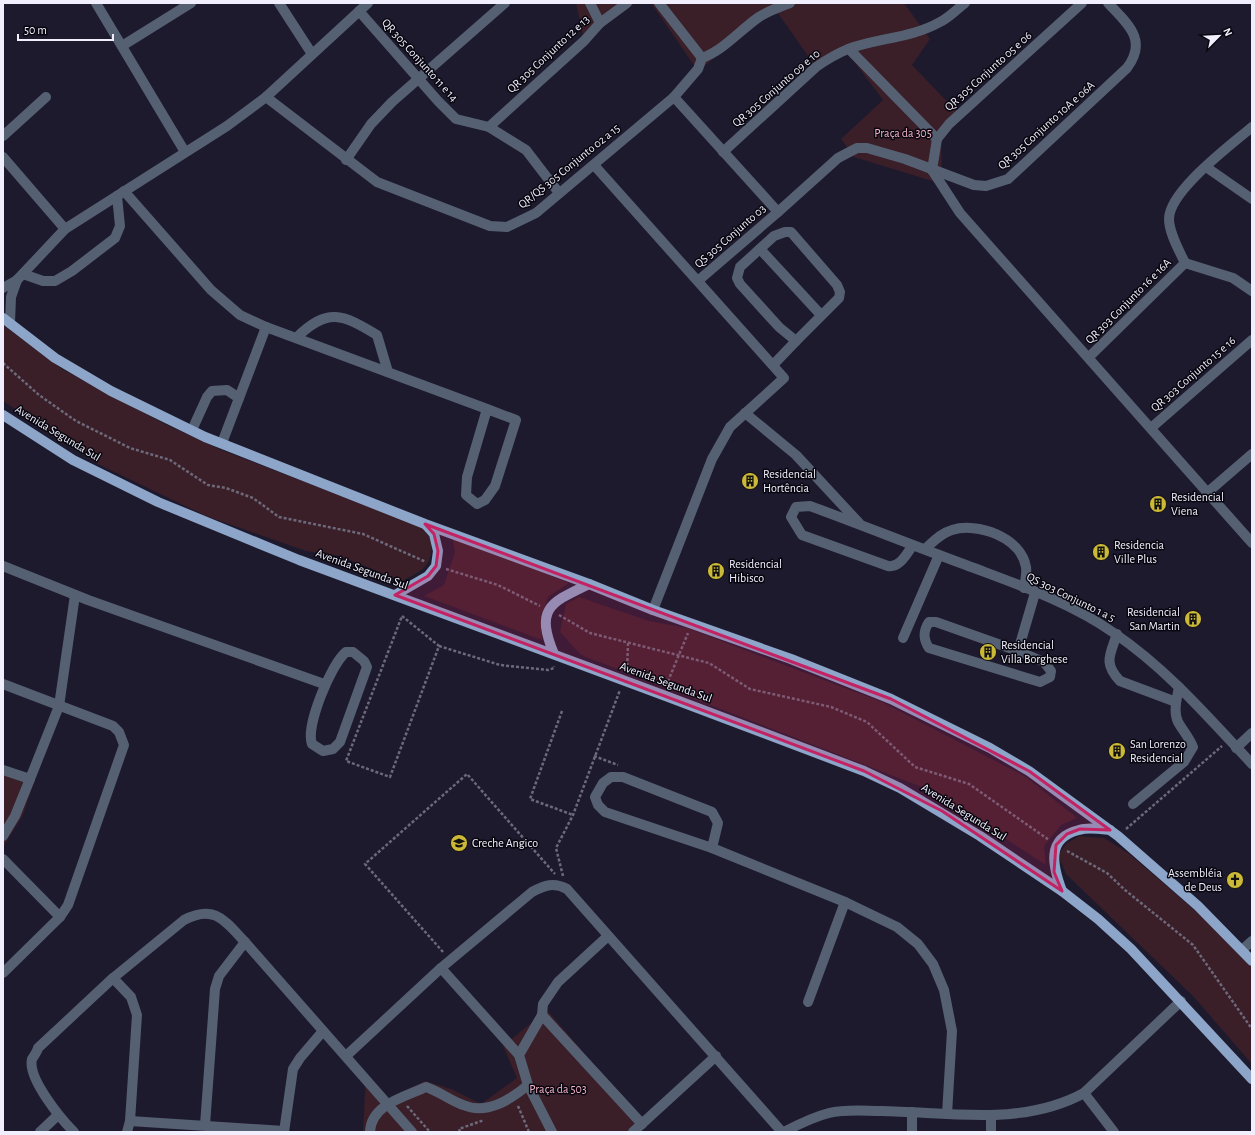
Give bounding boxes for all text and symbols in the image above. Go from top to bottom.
street label: QR 305 Conjunto 12 e 13 [505,13,592,96]
scale bar [18,16,113,42]
street label: QR 305 Conjunto 11 e 14 [379,16,460,105]
north arrow [1199,16,1239,56]
text: 50 m [24,24,47,36]
text: N [1221,26,1234,38]
street label: QR 305 Conjunto 05 e 06 [942,29,1035,114]
street label: QR 305 Conjunto 09 e 10 [730,47,823,130]
street label: QR 305 Conjunto 10A e 06A [995,79,1097,172]
street label: QR/QS 305 Conjunto 02 a 15 [516,121,623,211]
park label: Praça da 305 [874,127,932,139]
street label: QS 305 Conjunto 03 [692,202,768,271]
street label: QR 303 Conjunto 16 e 16A [1083,256,1174,347]
street label: QR 303 Conjunto 15 e 16 [1148,334,1239,415]
street label: Avenida Segunda Sul [13,403,103,463]
place label: Residencial Hortência [763,468,816,494]
building icon: Residencial Hortência [740,471,760,491]
place label: Residencial Viena [1171,491,1224,517]
building icon: Residencial Viena [1148,494,1168,514]
place label: Residencia Ville Plus [1114,539,1165,565]
building icon: Residencia Ville Plus [1091,542,1111,562]
street label: Avenida Segunda Sul [314,547,410,591]
place label: Residencial Hibisco [729,558,782,584]
building icon: Residencial Hibisco [706,561,726,581]
street label: QS 303 Conjunto 1 a 5 [1024,570,1117,625]
place label: Residencial San Martin [1127,606,1180,632]
building icon: Residencial San Martin [1183,609,1203,629]
place label: Residencial Villa Borghese [1001,639,1068,665]
building icon: Residencial Villa Borghese [978,642,998,662]
street label: Avenida Segunda Sul [618,660,714,704]
place label: San Lorenzo Residencial [1130,738,1186,764]
building icon: San Lorenzo Residencial [1107,741,1127,761]
street label: Avenida Segunda Sul [920,781,1008,843]
school or university icon: Creche Angico [449,833,469,853]
place label: Creche Angico [472,837,538,849]
place label: Assembléia de Deus [1168,867,1222,893]
church icon: Assembléia de Deus [1225,870,1245,890]
park label: Praça da 503 [529,1083,587,1095]

